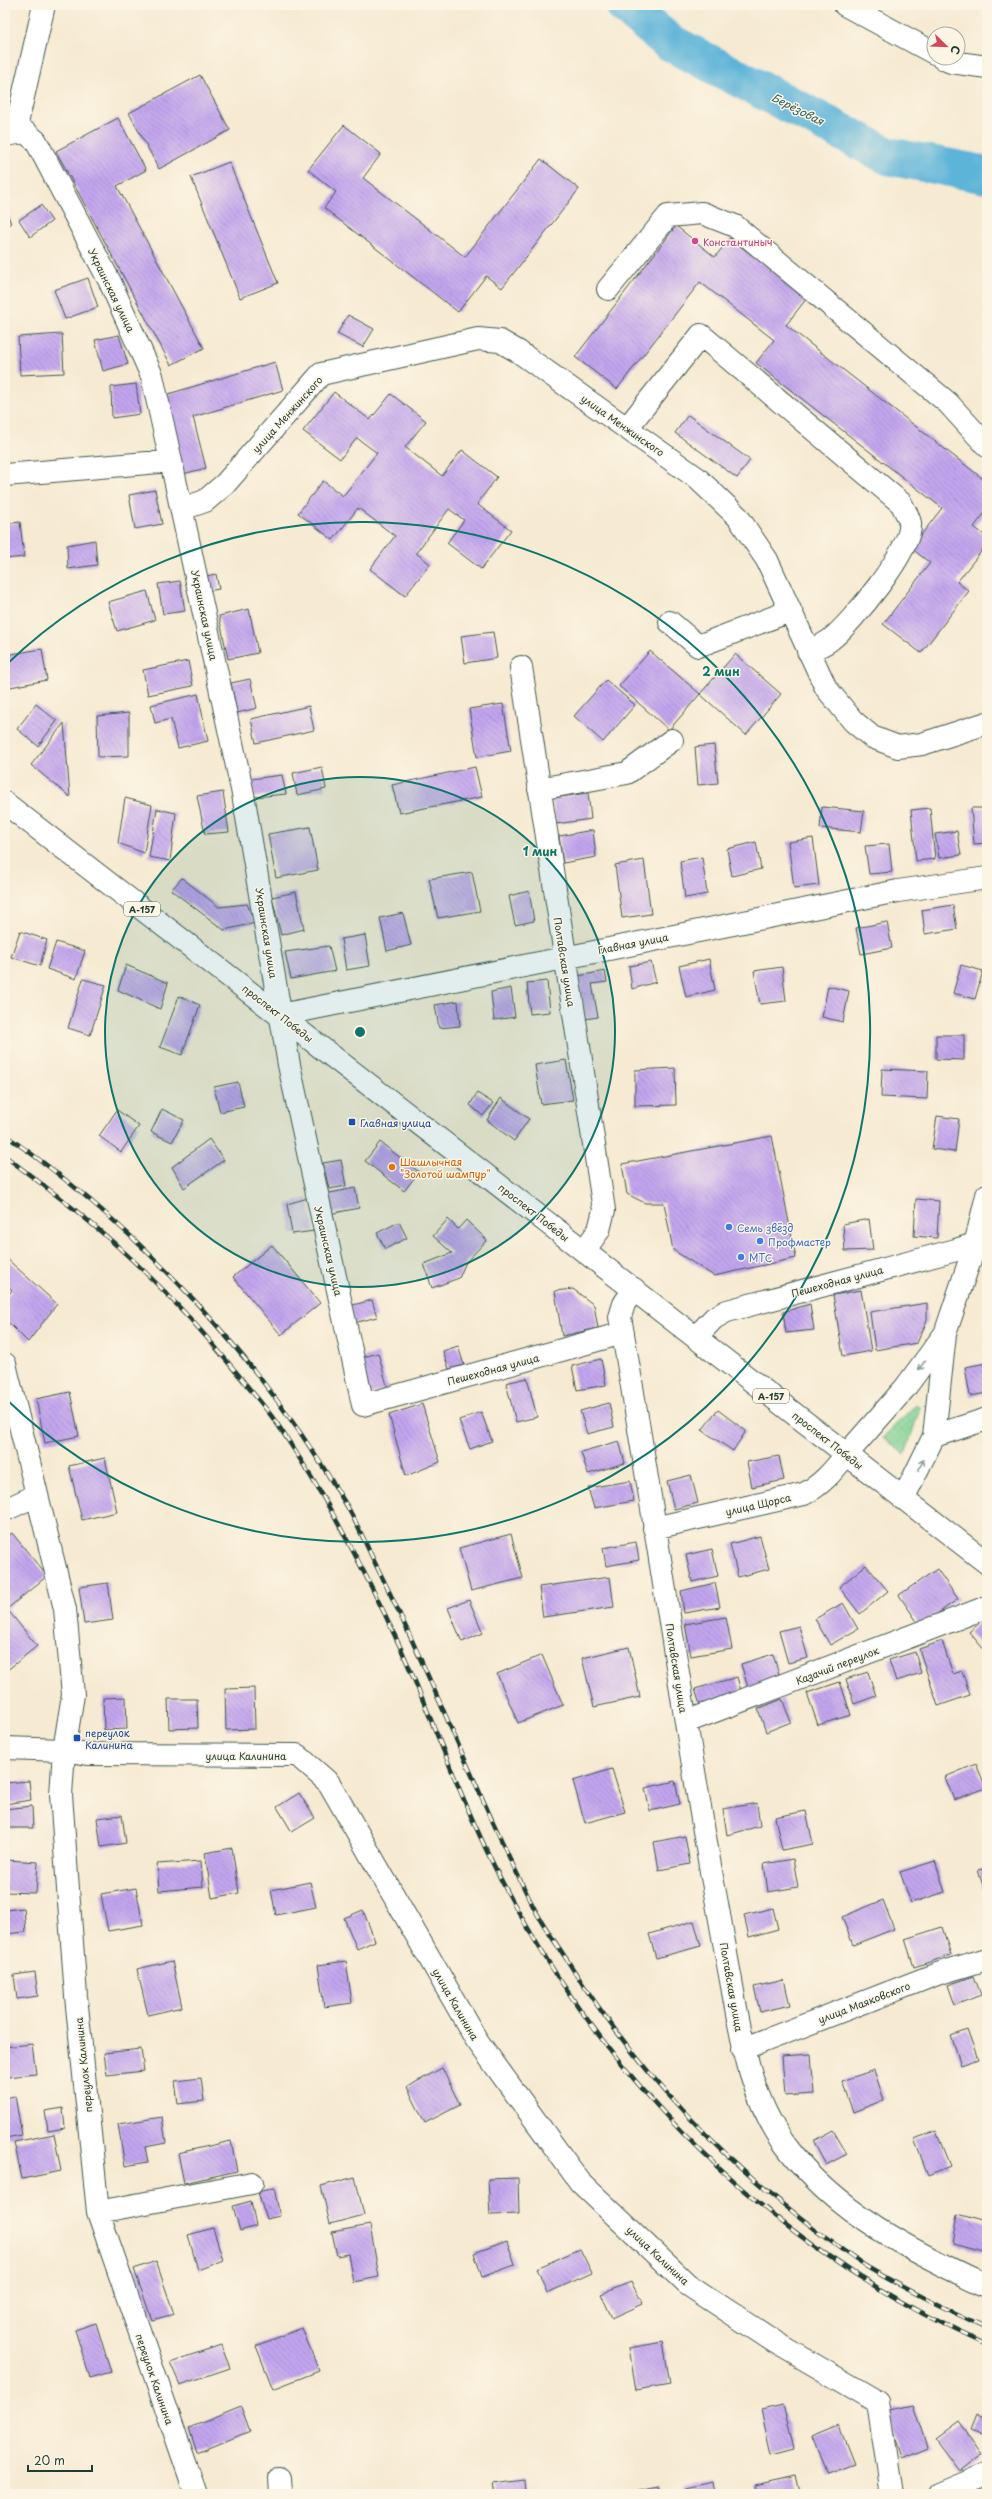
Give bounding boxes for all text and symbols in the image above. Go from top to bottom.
north arrow [926,26,966,66]
text: С [946,43,965,57]
water label: Берёзовая [769,89,828,130]
place label: Константиныч [703,234,773,249]
marker: Константиныч [690,236,700,246]
street label: Украинская улица [85,246,139,335]
street label: улица Менжинского [248,372,326,456]
street label: улица Менжинского [578,391,668,460]
street label: Украинская улица [188,569,222,662]
text: 2 мин [702,662,740,680]
text: 1 мин [523,842,558,860]
street label: Украинская улица [252,887,282,980]
road number: А-157 [124,902,160,916]
street label: Полтавская улица [551,916,580,1009]
street label: Главная улица [597,929,670,957]
street label: проспект Победы [239,981,317,1045]
centre of rings [353,1025,367,1039]
place label: Главная улица [360,1115,432,1130]
marker: Главная улица [347,1117,357,1127]
place label: Шашлычная "Золотой шампур" [400,1154,491,1181]
marker: Шашлычная "Золотой шампур" [387,1162,397,1172]
street label: проспект Победы [495,1180,573,1244]
street label: Украинская улица [311,1205,347,1298]
place label: Семь звёзд [737,1220,793,1235]
marker: Семь звёзд [724,1222,734,1232]
place label: Профмастер [768,1234,831,1249]
marker: Профмастер [755,1236,765,1246]
place label: МТС [749,1250,772,1265]
marker: МТС [736,1252,746,1262]
street label: Пешеходная улица [789,1261,885,1300]
street label: Пешеходная улица [445,1349,541,1388]
one-way arrow [918,1360,926,1371]
road number: А-157 [753,1389,789,1403]
street label: проспект Победы [789,1408,867,1472]
one-way arrow [918,1459,925,1471]
street label: улица Щорса [724,1489,793,1519]
street label: Полтавская улица [663,1622,692,1715]
street label: Казачий переулок [793,1642,881,1689]
place label: переулок Калинина [85,1725,133,1752]
marker: переулок Калинина [72,1733,82,1743]
street label: улица Калинина [206,1748,287,1763]
street label: Полтавская улица [717,1941,747,2034]
street label: улица Калинина [429,1965,483,2043]
street label: улица Маяковского [816,1977,913,2026]
street label: переулок Калинина [70,2016,96,2113]
street label: улица Калинина [623,2222,693,2289]
street label: переулок Калинина [131,2331,178,2428]
scale bar [28,2447,92,2473]
text: 20 m [34,2451,65,2469]

